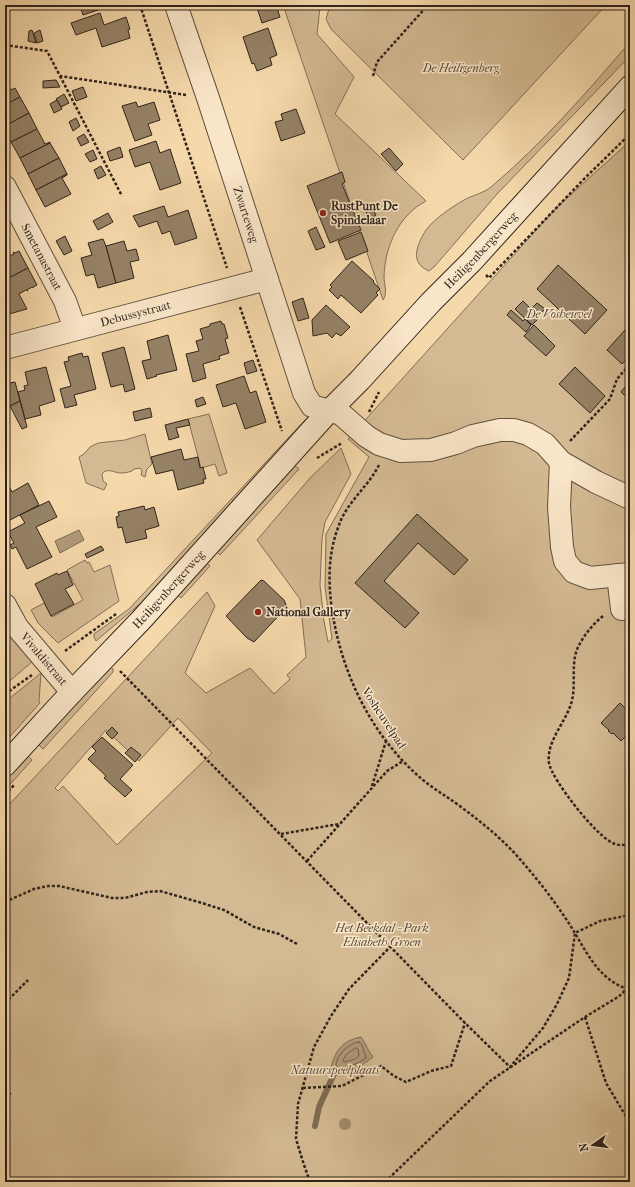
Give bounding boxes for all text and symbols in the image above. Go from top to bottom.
park label: De Heiligenberg [422,61,500,75]
street label: Zwarteweg [230,185,262,245]
place label: RustPunt De Spindelaar [331,199,398,228]
marker: RustPunt De Spindelaar [318,208,328,218]
street label: Heiligenbergerweg [441,208,521,292]
street label: Smetanastraat [18,221,65,293]
street label: Debussystraat [99,297,173,330]
park label: De Vosheuvel [526,307,593,321]
street label: Heiligenbergerweg [130,547,208,632]
place label: National Gallery [266,605,351,620]
marker: National Gallery [253,607,263,617]
street label: Vivaldistraat [17,629,71,689]
street label: Vosheuvelpad [358,684,409,752]
park label: Het Beekdal - Park Elisabeth Groen [334,921,429,949]
park label: Natuurspeelplaats [290,1063,380,1077]
north arrow [573,1125,613,1165]
text: N [576,1141,591,1153]

